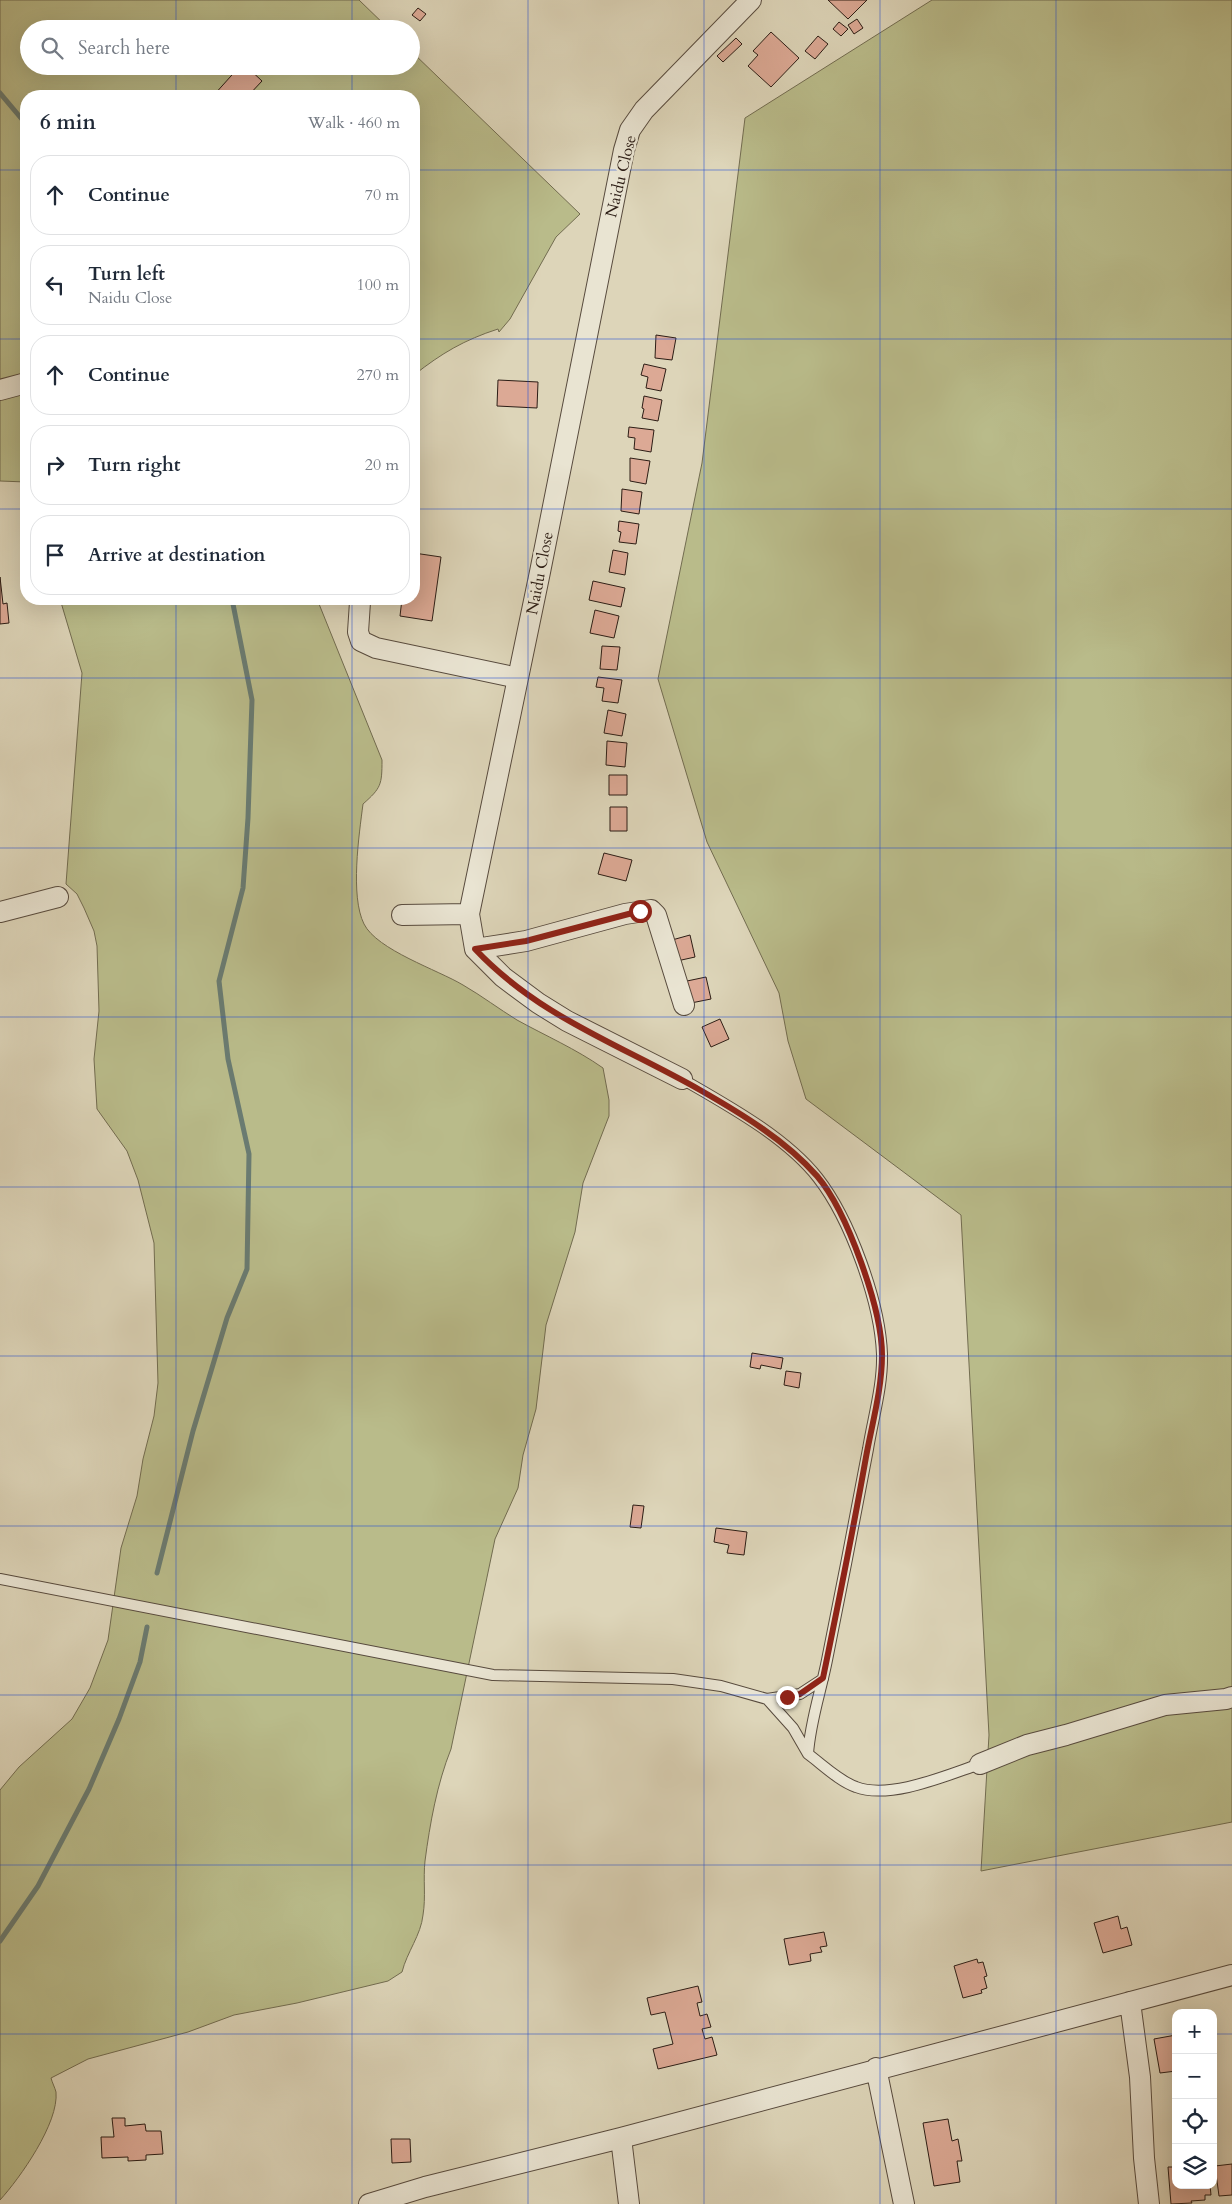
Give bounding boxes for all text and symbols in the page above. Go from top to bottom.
search box [20,20,420,75]
icon: search [38,34,66,62]
text: Search here [78,35,170,61]
text: 6 min [40,108,96,137]
text: Walk · 460 m [308,112,400,134]
street label: Naidu Close [600,133,642,220]
icon: ahead [41,181,69,209]
text: Continue [88,182,170,208]
text: 70 m [365,184,399,206]
text: Turn left [88,261,165,287]
icon: left [41,271,69,299]
text: 100 m [357,274,399,296]
text: Naidu Close [88,287,172,309]
icon: ahead [41,361,69,389]
text: Continue [88,362,170,388]
text: 270 m [357,364,399,386]
icon: right [41,451,69,479]
text: Turn right [88,452,180,478]
text: 20 m [365,454,399,476]
street label: Naidu Close [521,530,559,617]
icon: arrive [41,541,69,569]
text: Arrive at destination [88,542,265,568]
route start [629,900,652,923]
route end [776,1686,799,1709]
map controls [1172,2009,1217,2189]
button: + [1172,2009,1217,2054]
button: − [1172,2054,1217,2099]
button: locate [1172,2099,1217,2144]
button: layers [1172,2144,1217,2189]

